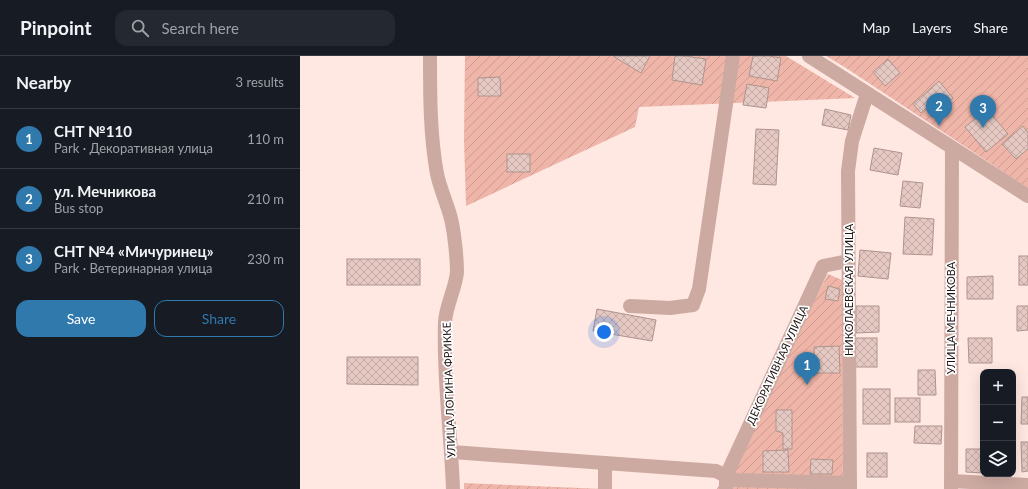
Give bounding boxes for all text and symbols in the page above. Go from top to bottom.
search box [115,10,395,46]
text: Pinpoint [20,16,91,39]
icon: search [129,17,151,39]
text: Search here [161,19,239,37]
text: Map [862,19,890,36]
text: Layers [912,19,952,36]
text: Share [974,19,1008,36]
text: Nearby [16,72,71,93]
text: 3 results [236,74,284,90]
pin: 2 [926,93,952,126]
pin: 3 [970,95,996,128]
text: СНТ №110 [54,122,132,140]
text: 1 [25,131,33,147]
text: 110 m [247,131,284,147]
text: Park · Декоративная улица [54,140,213,156]
text: ул. Мечникова [54,182,156,200]
text: 2 [25,191,33,207]
text: 210 m [247,191,284,207]
text: Bus stop [54,200,103,216]
street label: НИКОЛАЕВСКАЯ УЛИЦА [842,223,855,356]
text: СНТ №4 «Мичуринец» [54,242,214,260]
text: 3 [25,251,33,267]
text: 230 m [247,251,284,267]
text: Park · Ветеринарная улица [54,260,213,276]
street label: УЛИЦА МЕЧНИКОВА [944,261,957,374]
button: Save [16,300,146,337]
button: Share [154,300,284,337]
street label: ДЕКОРАТИВНАЯ УЛИЦА [743,303,810,427]
street label: УЛИЦА ЛОГИНА ФРИККЕ [440,322,457,458]
your location [594,322,614,342]
pin: 1 [794,352,820,385]
map controls [980,369,1016,477]
button: + [980,369,1016,405]
button: − [980,405,1016,441]
button: layers [980,441,1016,477]

